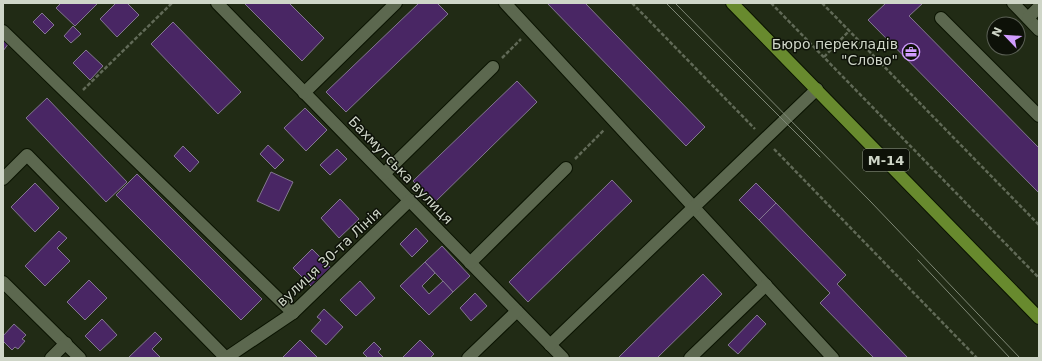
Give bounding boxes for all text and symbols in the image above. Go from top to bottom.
north arrow [986,16,1026,56]
text: N [990,25,1005,39]
place label: Бюро перекладів "Слово" [772,36,898,68]
office icon: Бюро перекладів "Слово" [901,42,921,62]
street label: Бахмутська вулиця [345,113,457,227]
road number: М-14 [863,149,909,171]
street label: вулиця 30-та Лінія [273,204,385,310]

